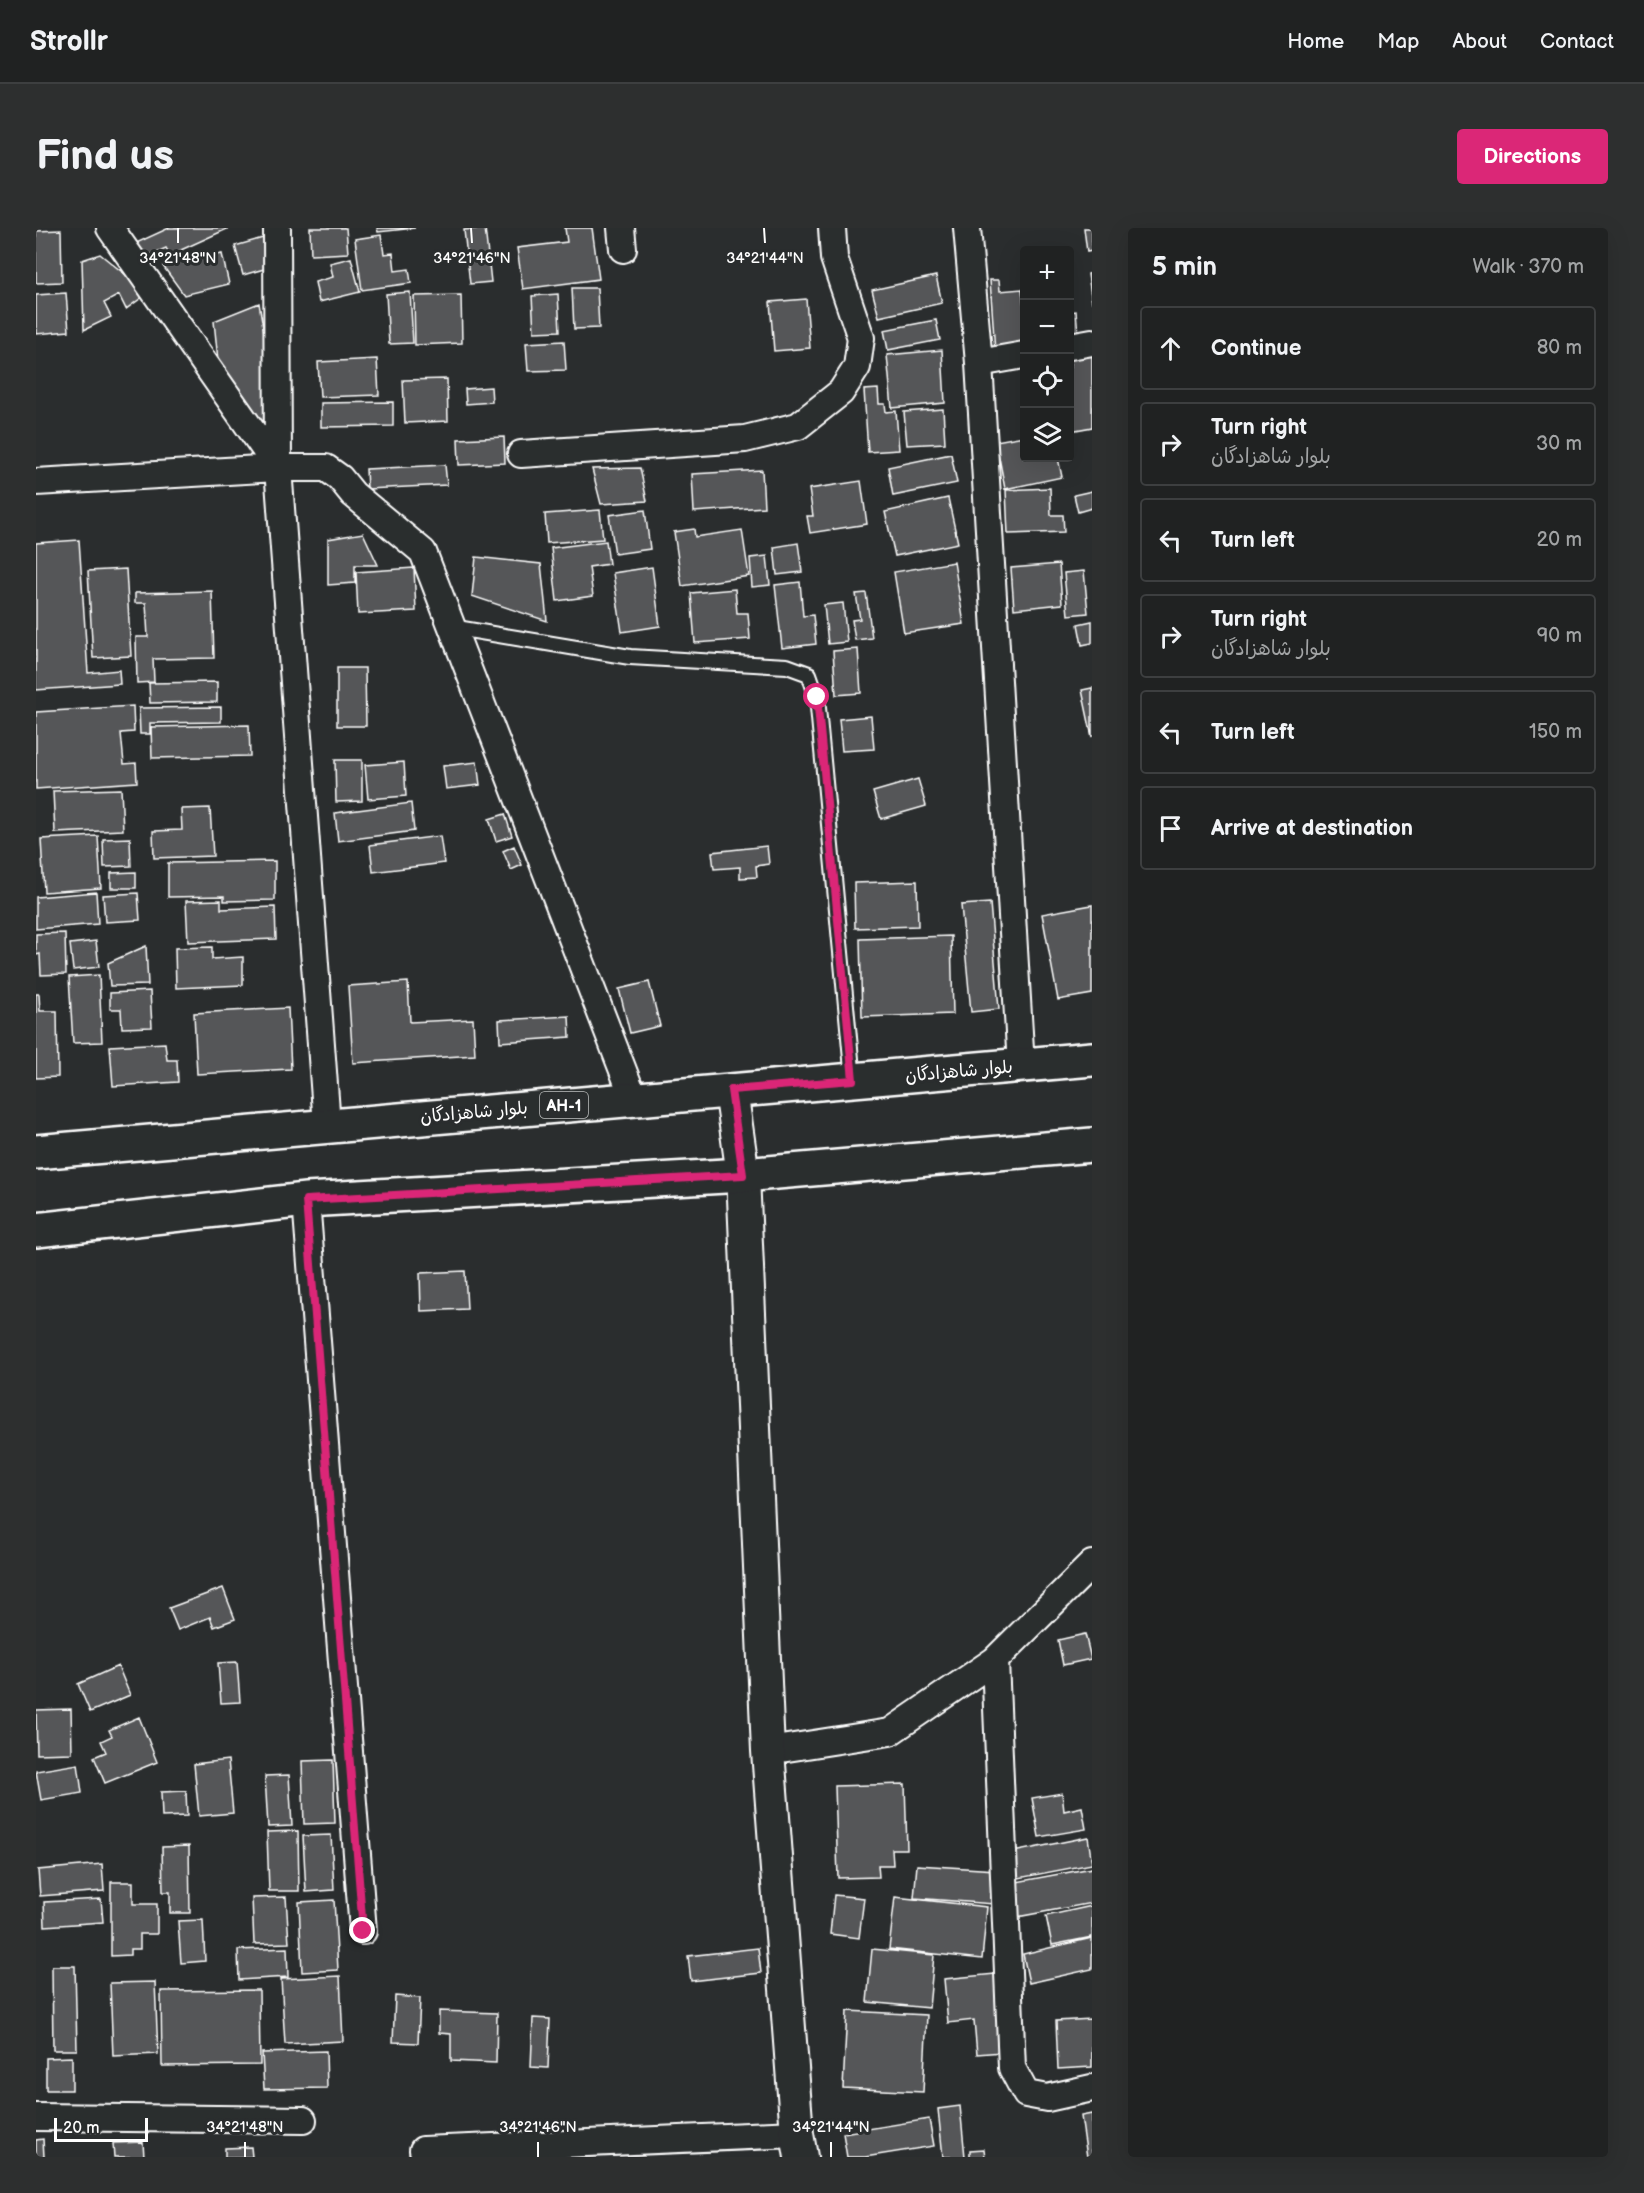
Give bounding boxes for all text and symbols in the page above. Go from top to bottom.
text: Strollr [30,25,108,58]
text: Home [1287,29,1344,54]
text: Map [1377,29,1419,54]
text: About [1452,29,1507,54]
text: Contact [1540,29,1614,54]
button: Directions [1457,129,1608,184]
text: Find us [36,131,174,182]
map controls [1020,246,1074,462]
button: + [1020,246,1074,300]
text: 34°21'48"N [139,249,217,268]
text: 34°21'46"N [433,249,511,268]
text: 34°21'44"N [726,249,804,268]
text: 5 min [1152,252,1217,283]
text: Walk · 370 m [1472,255,1584,279]
button: − [1020,300,1074,354]
icon: ahead [1154,332,1187,365]
text: Continue [1211,335,1301,362]
text: 80 m [1537,336,1582,360]
button: locate [1020,354,1074,408]
button: layers [1020,408,1074,462]
text: Turn right [1211,414,1307,441]
icon: right [1154,428,1187,461]
text: 30 m [1536,432,1582,456]
text: بلوار شاهزادگان [1211,445,1331,469]
icon: left [1154,524,1187,557]
text: Turn left [1211,527,1295,554]
text: 20 m [1537,528,1582,552]
text: Turn right [1211,606,1307,633]
icon: right [1154,620,1187,653]
text: 90 m [1537,624,1582,648]
text: بلوار شاهزادگان [1211,637,1331,661]
route start [803,683,829,709]
icon: left [1154,716,1187,749]
text: Turn left [1211,719,1295,746]
text: 150 m [1529,720,1582,744]
icon: arrive [1154,812,1187,845]
text: Arrive at destination [1211,815,1413,842]
street label: بلوار شاهزادگان [904,1056,1014,1087]
road number: AH-1 [540,1092,588,1118]
street label: بلوار شاهزادگان [419,1097,529,1128]
route end [349,1917,375,1943]
scale bar [54,2115,148,2142]
text: 34°21'48"N [206,2118,284,2137]
text: 34°21'46"N [499,2118,577,2137]
text: 34°21'44"N [792,2118,870,2137]
text: 20 m [63,2119,99,2138]

